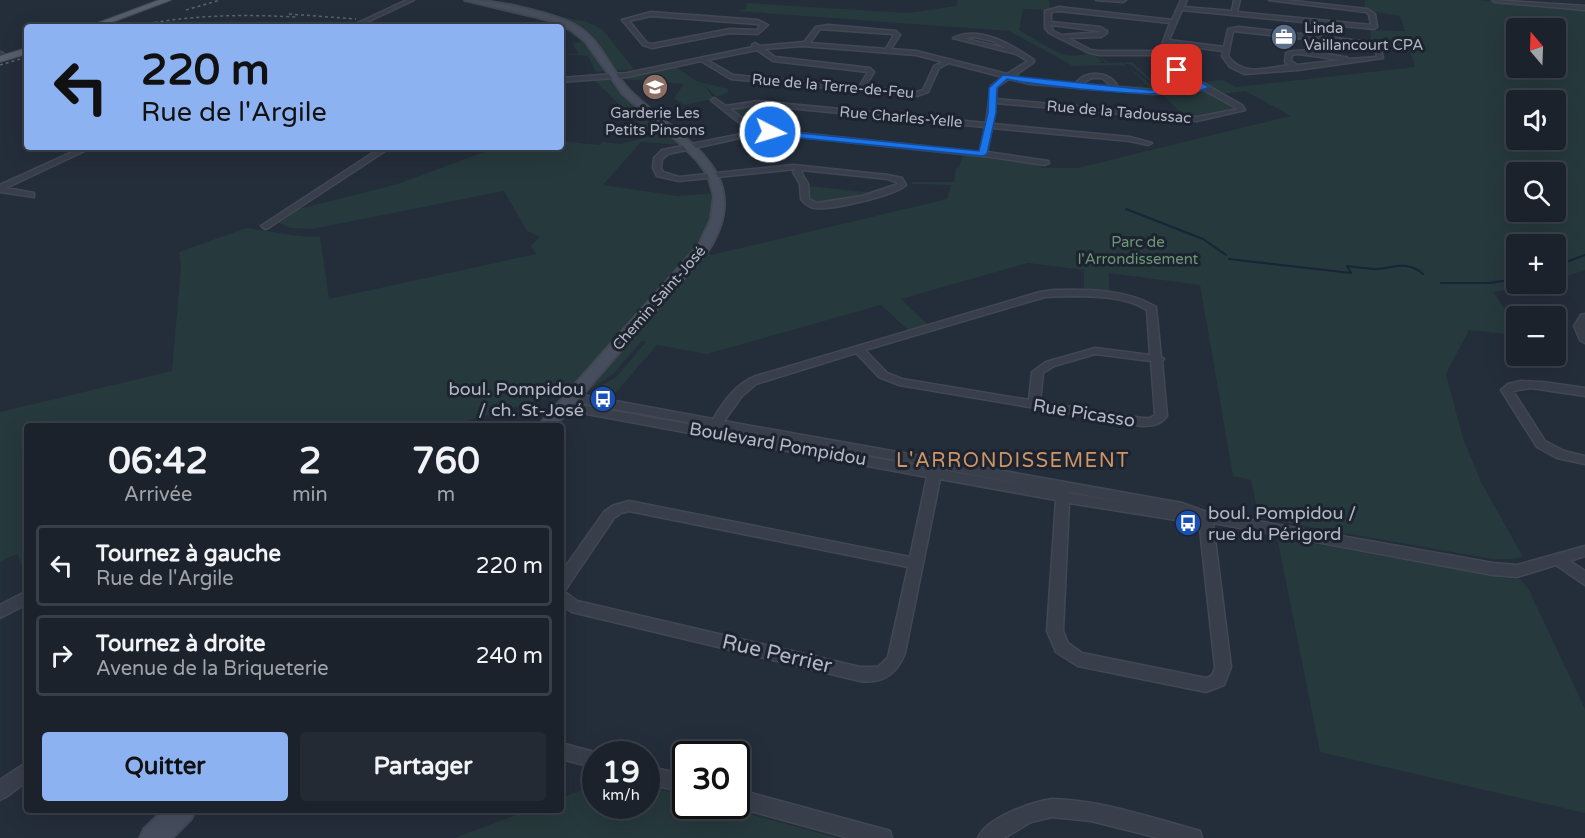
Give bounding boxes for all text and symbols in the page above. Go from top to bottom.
north arrow [1506,18,1566,78]
map controls [1506,18,1566,366]
place label: Linda Vaillancourt CPA [1304,19,1423,54]
office icon: Linda Vaillancourt CPA [1269,22,1299,52]
pin [1151,44,1202,95]
text: 220 m [141,45,270,96]
icon: left [42,48,120,126]
icon: arrive [1160,53,1193,86]
street label: Rue de la Terre-de-Feu [751,70,915,102]
school or university icon: Garderie Les Petits Pinsons [640,72,670,102]
button: sound [1506,90,1566,150]
text: Rue de l'Argile [141,96,327,129]
street label: Rue de la Tadoussac [1046,97,1192,127]
position arrow [738,100,802,164]
street label: Rue Charles-Yelle [839,103,963,131]
place label: Garderie Les Petits Pinsons [605,104,705,139]
button: search [1506,162,1566,222]
park label: Parc de l'Arrondissement [1078,233,1199,268]
button: + [1506,234,1566,294]
street label: Chemin Saint-José [609,242,709,354]
button: − [1506,306,1566,366]
place label: boul. Pompidou / ch. St-José [448,378,584,421]
bus stop icon: boul. Pompidou / ch. St-José [588,384,618,414]
street label: Rue Picasso [1031,394,1137,432]
street label: Boulevard Pompidou [688,418,868,470]
text: 06:42 [108,440,208,483]
text: 2 [299,440,321,483]
text: 760 [412,440,480,483]
district label: L'ARRONDISSEMENT [896,449,1130,473]
text: Arrivée [124,483,192,507]
text: min [292,483,328,507]
text: m [437,483,455,507]
place label: boul. Pompidou / rue du Périgord [1208,502,1356,545]
bus stop icon: boul. Pompidou / rue du Périgord [1173,508,1203,538]
text: Tournez à gauche [96,541,281,567]
icon: left [45,549,78,582]
text: 220 m [476,553,543,579]
text: Rue de l'Argile [96,567,234,591]
street label: Rue Perrier [720,629,834,679]
text: Tournez à droite [96,631,265,657]
icon: right [45,639,78,672]
text: 240 m [476,643,543,669]
text: Avenue de la Briqueterie [96,657,329,681]
button: Quitter [42,732,288,801]
button: Partager [300,732,546,801]
speed limit sign: 30 [672,741,750,819]
text: 19 [602,754,640,791]
text: km/h [602,786,640,804]

